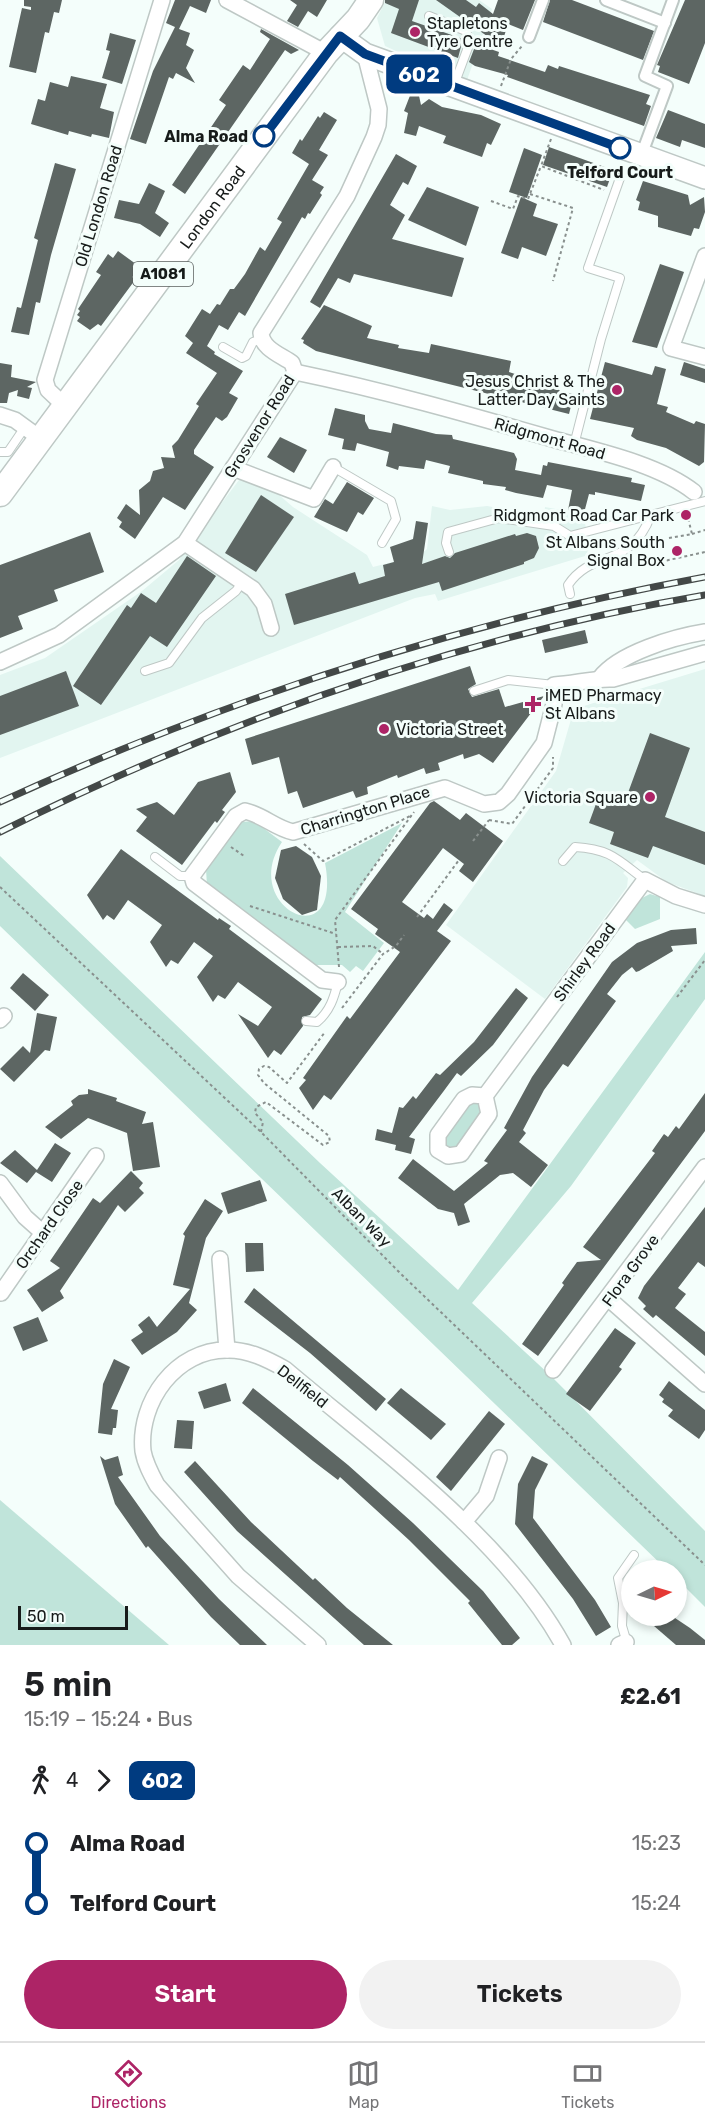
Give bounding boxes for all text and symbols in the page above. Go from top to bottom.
place label: Stapletons Tyre Centre [427,14,513,51]
marker: Stapletons Tyre Centre [408,25,422,39]
line badge: 602 [384,54,454,94]
text: 602 [398,62,440,87]
marker: Alma Road [253,125,275,147]
place label: Alma Road [164,127,248,146]
marker: Telford Court [609,137,631,159]
street label: Old London Road [71,143,126,269]
street label: London Road [176,162,249,252]
place label: Telford Court [567,163,674,182]
road number: A1081 [133,262,193,286]
street label: Grosvenor Road [220,371,299,481]
place label: Jesus Christ & The Latter Day Saints [465,372,605,409]
marker: Jesus Christ & The Latter Day Saints [610,383,624,397]
street label: Ridgmont Road [492,414,608,463]
place label: Ridgmont Road Car Park [493,506,675,525]
marker: Ridgmont Road Car Park [679,508,693,522]
place label: St Albans South Signal Box [546,533,665,570]
marker: St Albans South Signal Box [670,544,684,558]
place label: iMED Pharmacy St Albans [545,686,662,723]
marker: iMED Pharmacy St Albans [526,697,540,711]
place label: Victoria Street [396,720,504,739]
marker: Victoria Street [377,722,391,736]
street label: Charrington Place [298,782,432,839]
place label: Victoria Square [524,788,638,807]
marker: Victoria Square [643,790,657,804]
street label: Shirley Road [550,919,619,1005]
street label: Orchard Close [12,1176,87,1272]
street label: Alban Way [328,1184,395,1251]
street label: Flora Grove [598,1231,663,1310]
street label: Dellfield [274,1361,332,1412]
north arrow [621,1560,687,1626]
map controls [621,1560,687,1626]
scale bar [18,1603,128,1630]
text: 50 m [27,1607,65,1626]
text: 5 min [24,1665,112,1704]
text: £2.61 [620,1683,681,1710]
text: 15:19 – 15:24 · Bus [24,1707,193,1731]
icon: walk [24,1764,57,1797]
icon: forward [87,1764,120,1797]
text: 4 [66,1768,78,1792]
text: 602 [141,1768,183,1793]
text: Alma Road [70,1830,185,1857]
text: 15:23 [632,1831,681,1855]
text: Telford Court [70,1890,216,1917]
text: 15:24 [631,1891,681,1915]
button: Start [24,1960,347,2029]
button: Tickets [359,1960,681,2029]
tab: Directions [91,2057,166,2112]
tab: Map [347,2057,380,2112]
tab: Tickets [561,2057,614,2112]

